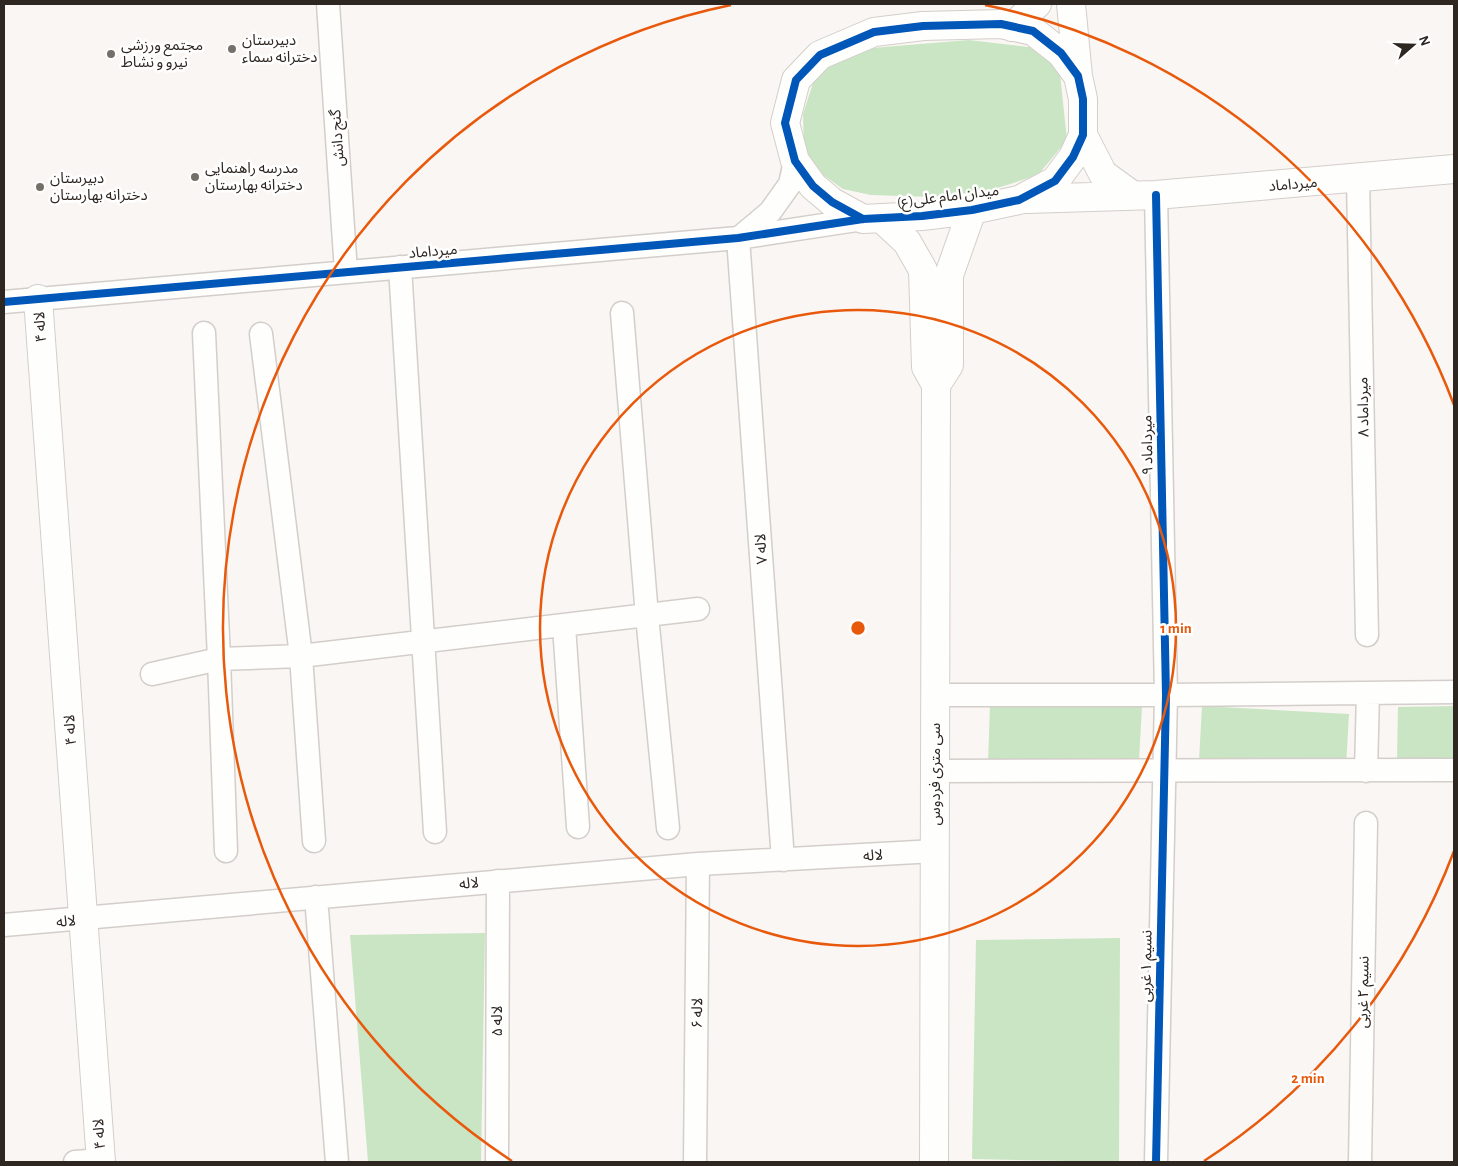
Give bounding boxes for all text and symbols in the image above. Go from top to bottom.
north arrow [1388,20,1438,70]
place label: دبیرستان دخترانه سماء [242,33,317,66]
text: N [1416,34,1433,48]
place label: مجتمع ورزشی نیرو و نشاط [121,38,203,71]
marker: دبیرستان دخترانه سماء [226,43,238,55]
marker: مجتمع ورزشی نیرو و نشاط [105,48,117,60]
street label: گنج دانش [327,108,351,167]
place label: مدرسه راهنمایی دخترانه بهارستان [205,161,303,194]
place label: دبیرستان دخترانه بهارستان [50,171,148,204]
marker: مدرسه راهنمایی دخترانه بهارستان [189,171,201,183]
street label: میرداماد [1268,175,1318,195]
marker: دبیرستان دخترانه بهارستان [34,181,46,193]
street label: میدان امام علی(ع) [896,183,1001,214]
street label: میرداماد [408,242,458,262]
street label: لاله ۴ [32,311,49,343]
street label: میرداماد ۸ [1355,377,1373,437]
street label: میرداماد ۹ [1139,415,1157,475]
street label: لاله ۷ [753,533,770,565]
centre of rings [849,619,867,637]
text: 1 min [1160,621,1192,636]
street label: لاله ۴ [62,714,79,746]
street label: سی متری فردوس [928,722,944,825]
street label: لاله [863,847,883,864]
street label: لاله [458,875,480,892]
street label: لاله [56,913,76,930]
street label: نسیم ۱ غربی [1138,930,1158,1002]
street label: نسیم ۲ غربی [1355,956,1375,1028]
street label: لاله ۶ [690,997,705,1029]
street label: لاله ۵ [490,1006,505,1037]
text: 2 min [1291,1071,1325,1086]
street label: لاله ۴ [91,1118,108,1150]

